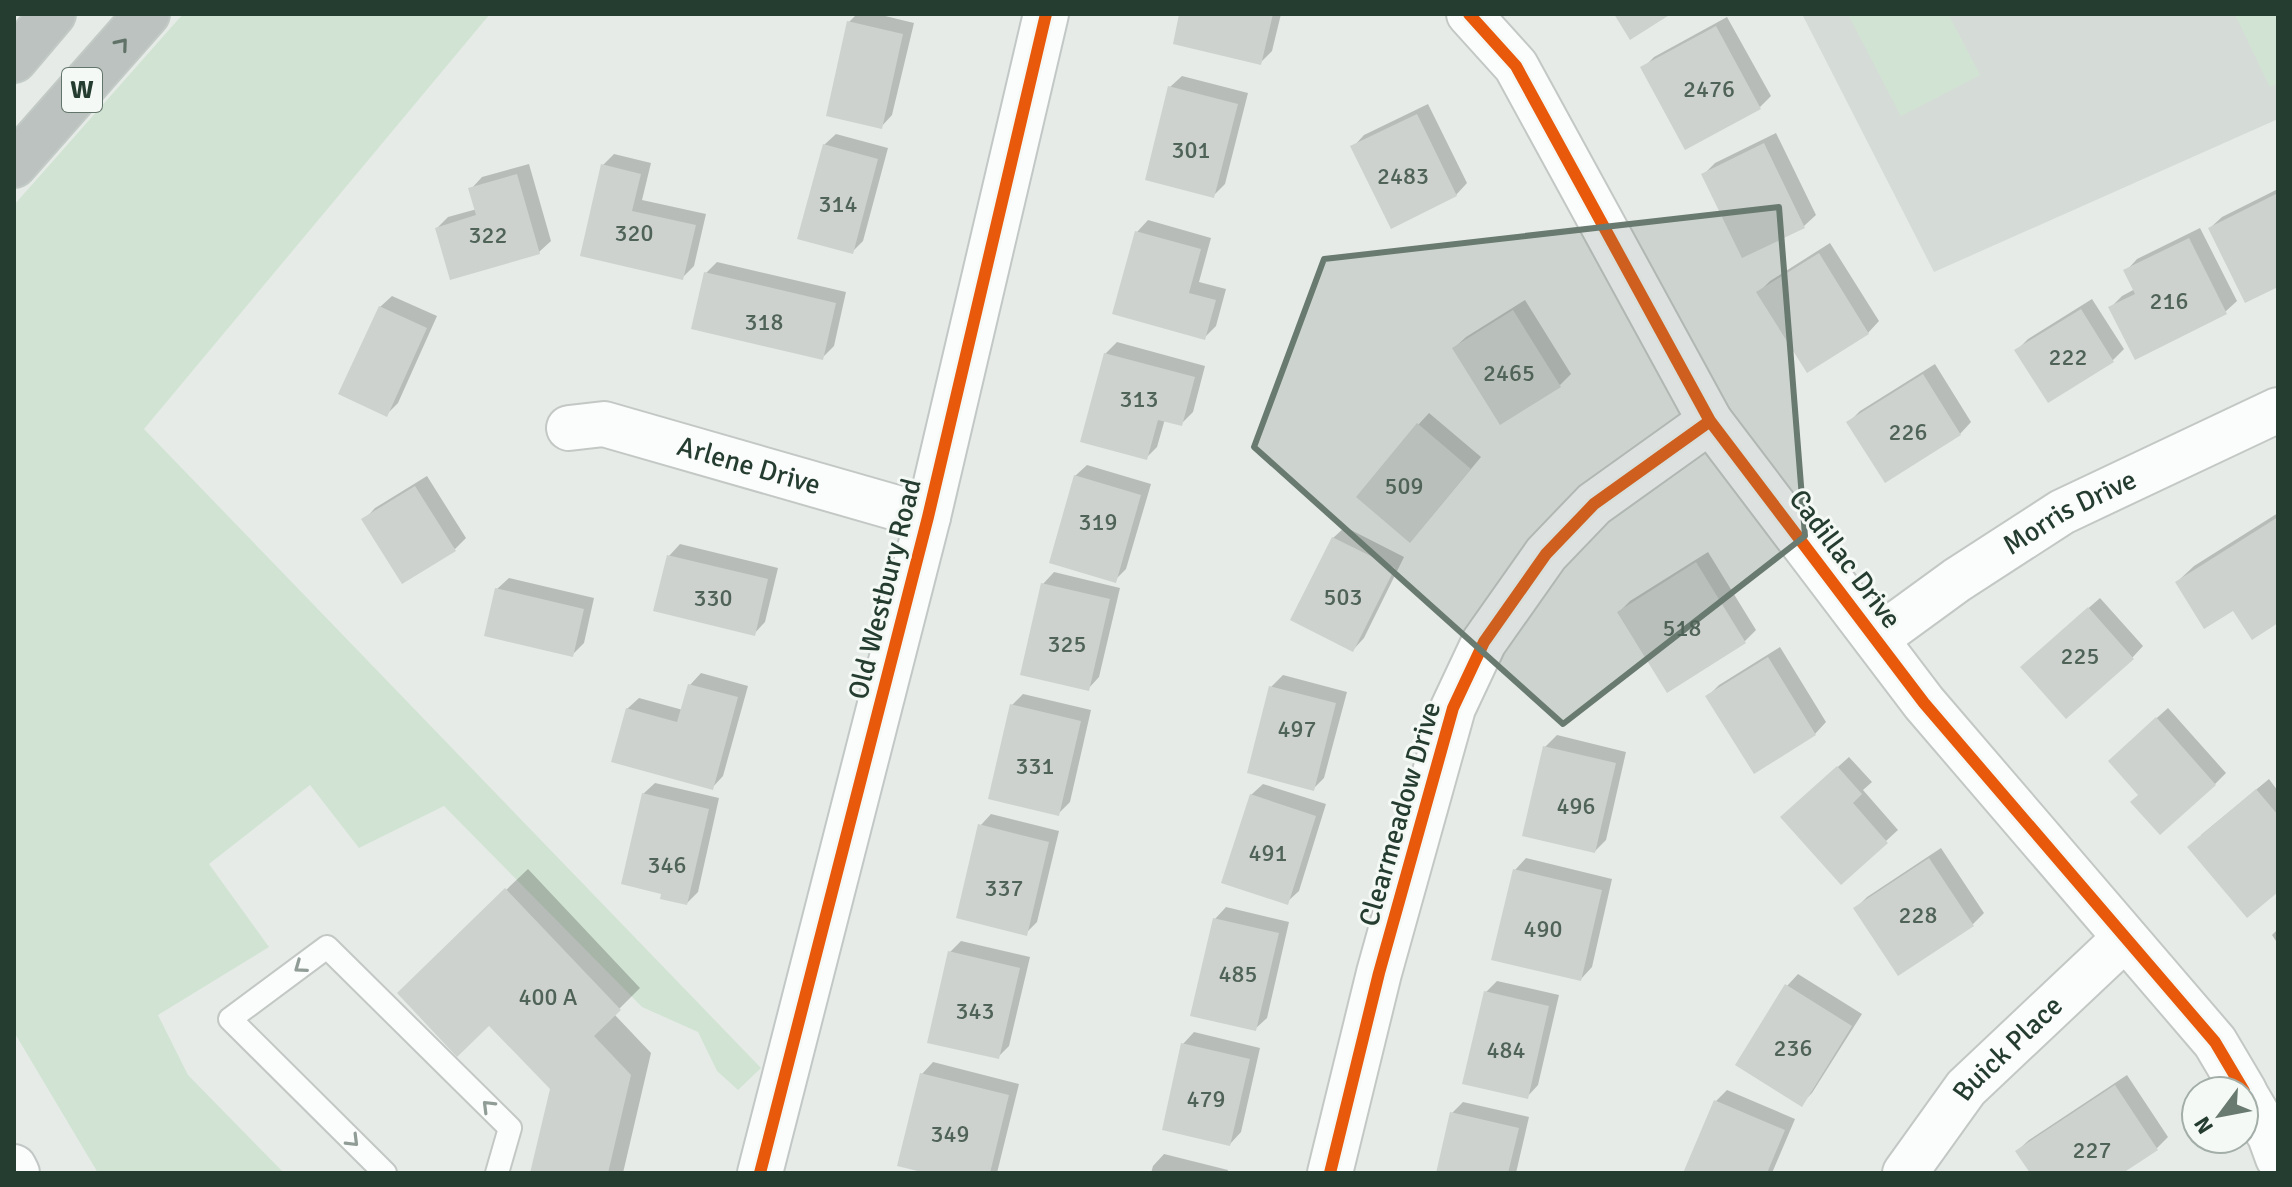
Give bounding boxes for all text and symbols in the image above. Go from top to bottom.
one-way arrow [112,39,127,53]
road number: W [62,68,102,112]
house number: 2476 [1683,74,1735,104]
house number: 301 [1172,135,1210,165]
house number: 2483 [1377,161,1429,191]
house number: 314 [819,189,857,219]
house number: 320 [615,218,653,248]
house number: 322 [469,220,507,250]
house number: 216 [2150,286,2188,316]
house number: 318 [745,307,783,337]
house number: 222 [2049,342,2087,372]
house number: 2465 [1483,358,1535,388]
house number: 313 [1120,384,1158,414]
house number: 226 [1889,417,1927,447]
street label: Arlene Drive [673,429,825,502]
street label: Morris Drive [1997,462,2142,563]
house number: 509 [1385,471,1423,501]
street label: Old Westbury Road [841,475,929,703]
street label: Cadillac Drive [1782,483,1908,635]
house number: 319 [1079,507,1117,537]
house number: 503 [1324,582,1362,612]
house number: 330 [694,583,732,613]
house number: 518 [1663,613,1701,643]
house number: 325 [1048,629,1086,659]
house number: 225 [2061,641,2099,671]
street label: Clearmeadow Drive [1352,698,1448,930]
house number: 497 [1278,714,1316,744]
house number: 331 [1016,751,1054,781]
house number: 496 [1557,791,1595,821]
house number: 491 [1249,838,1287,868]
house number: 346 [648,850,686,880]
house number: 337 [985,873,1023,903]
house number: 228 [1899,900,1937,930]
house number: 490 [1524,914,1562,944]
one-way arrow [294,958,308,972]
house number: 485 [1219,959,1257,989]
house number: 400 A [519,982,578,1012]
street label: Buick Place [1945,989,2070,1108]
house number: 343 [956,996,994,1026]
house number: 236 [1774,1033,1812,1063]
house number: 484 [1487,1035,1525,1065]
north arrow [2180,1075,2260,1155]
house number: 479 [1187,1084,1225,1114]
one-way arrow [483,1101,497,1115]
text: N [2188,1112,2219,1139]
house number: 349 [931,1119,969,1149]
one-way arrow [344,1132,358,1146]
house number: 227 [2073,1135,2111,1165]

